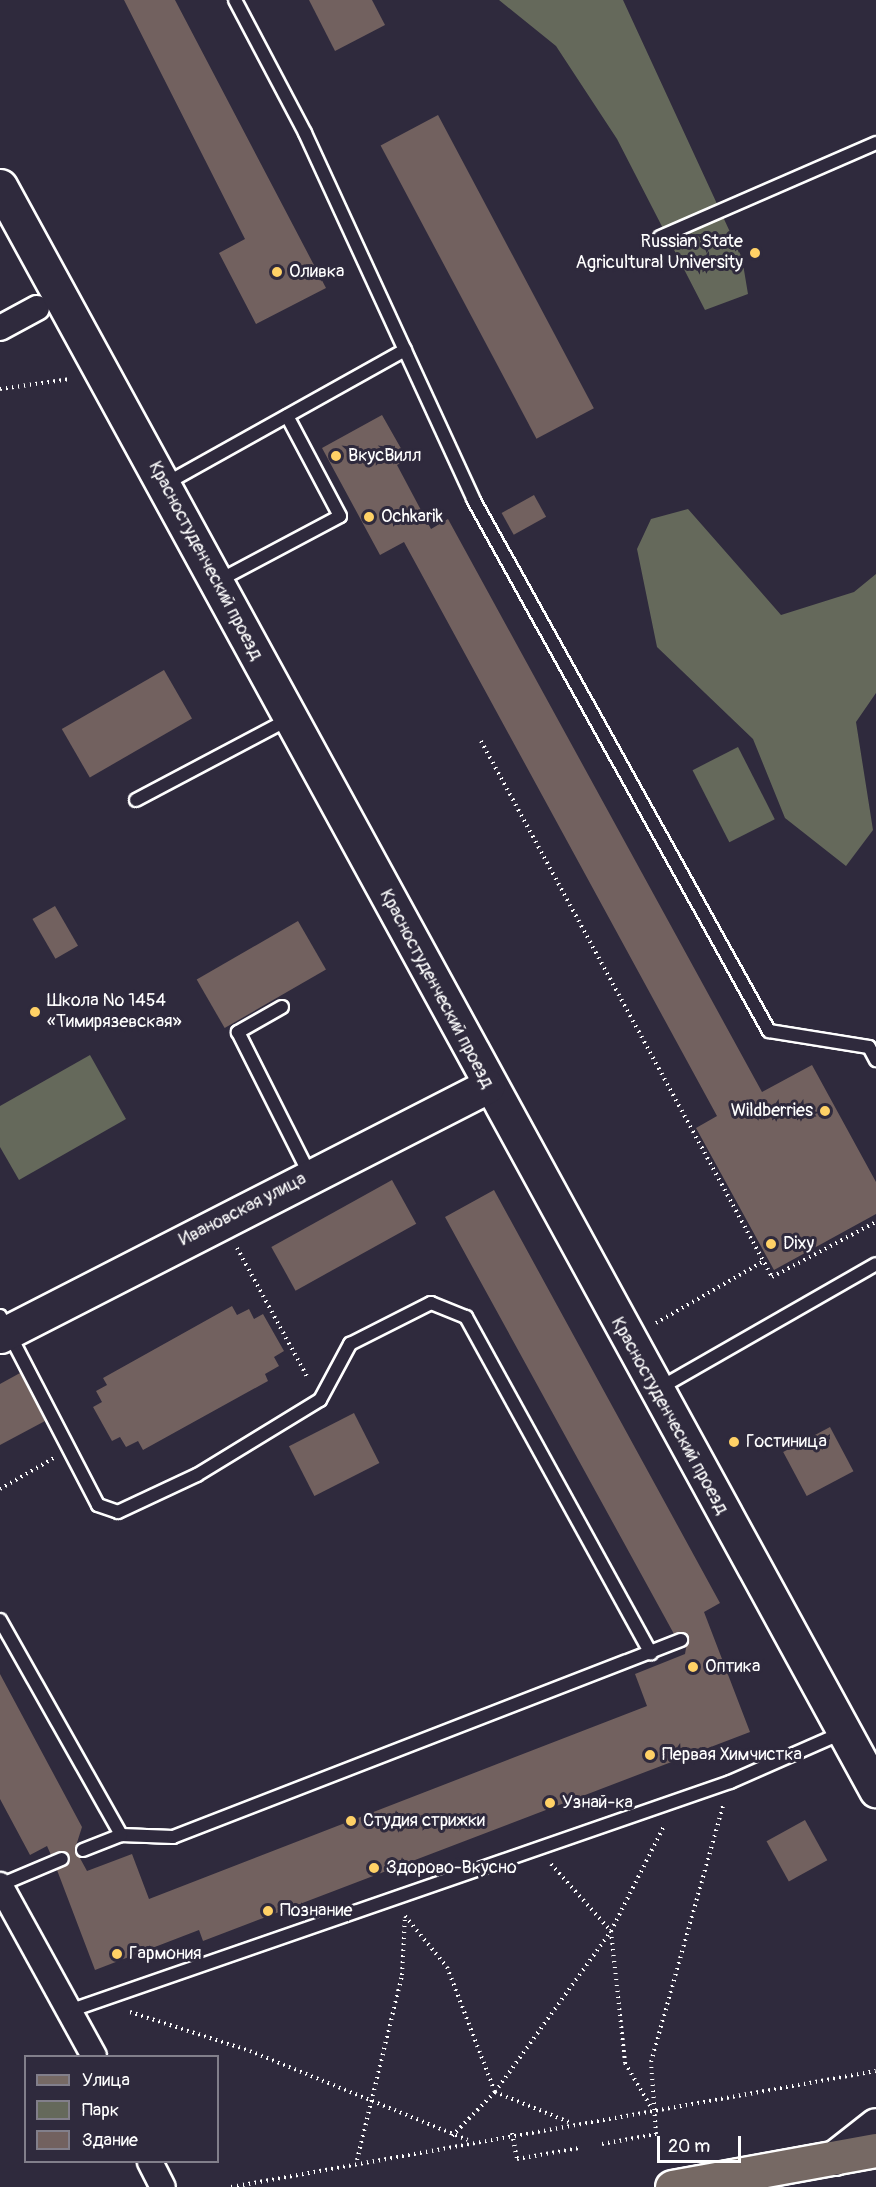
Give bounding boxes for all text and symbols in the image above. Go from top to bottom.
place label: Russian State Agricultural University [575,232,743,274]
marker: Russian State Agricultural University [748,246,762,260]
place label: Оливка [289,261,344,283]
marker: Оливка [270,265,284,279]
place label: ВкусВилл [348,445,421,467]
marker: ВкусВилл [329,449,343,463]
street label: Красностуденческий проезд [143,458,267,664]
place label: Ochkarik [381,506,443,528]
marker: Ochkarik [362,510,376,524]
street label: Красностуденческий проезд [374,886,498,1092]
place label: Школа № 1454 «Тимирязевская» [47,991,182,1034]
marker: Школа № 1454 «Тимирязевская» [28,1005,42,1019]
place label: Wildberries [731,1100,813,1122]
marker: Wildberries [818,1104,832,1118]
street label: Ивановская улица [176,1169,310,1251]
place label: Dixy [783,1233,814,1255]
marker: Dixy [764,1237,778,1251]
street label: Красностуденческий проезд [606,1314,732,1518]
place label: Гостиница [746,1431,827,1453]
marker: Гостиница [727,1435,741,1449]
place label: Оптика [705,1656,760,1678]
marker: Оптика [686,1660,700,1674]
place label: Первая Химчистка [662,1744,802,1766]
marker: Первая Химчистка [643,1748,657,1762]
place label: Узнай-ка [562,1792,633,1814]
marker: Узнай-ка [543,1796,557,1810]
place label: Студия стрижки [363,1810,485,1832]
marker: Студия стрижки [344,1814,358,1828]
place label: Здорово-Вкусно [386,1857,517,1879]
marker: Здорово-Вкусно [367,1861,381,1875]
place label: Познание [280,1900,352,1922]
marker: Познание [261,1904,275,1918]
place label: Гармония [129,1943,201,1965]
marker: Гармония [110,1947,124,1961]
legend [24,2055,219,2163]
text: Улица [82,2069,130,2092]
text: Парк [82,2099,119,2122]
scale bar [660,2124,744,2162]
text: Здание [82,2129,138,2152]
text: 20 m [668,2135,710,2158]

